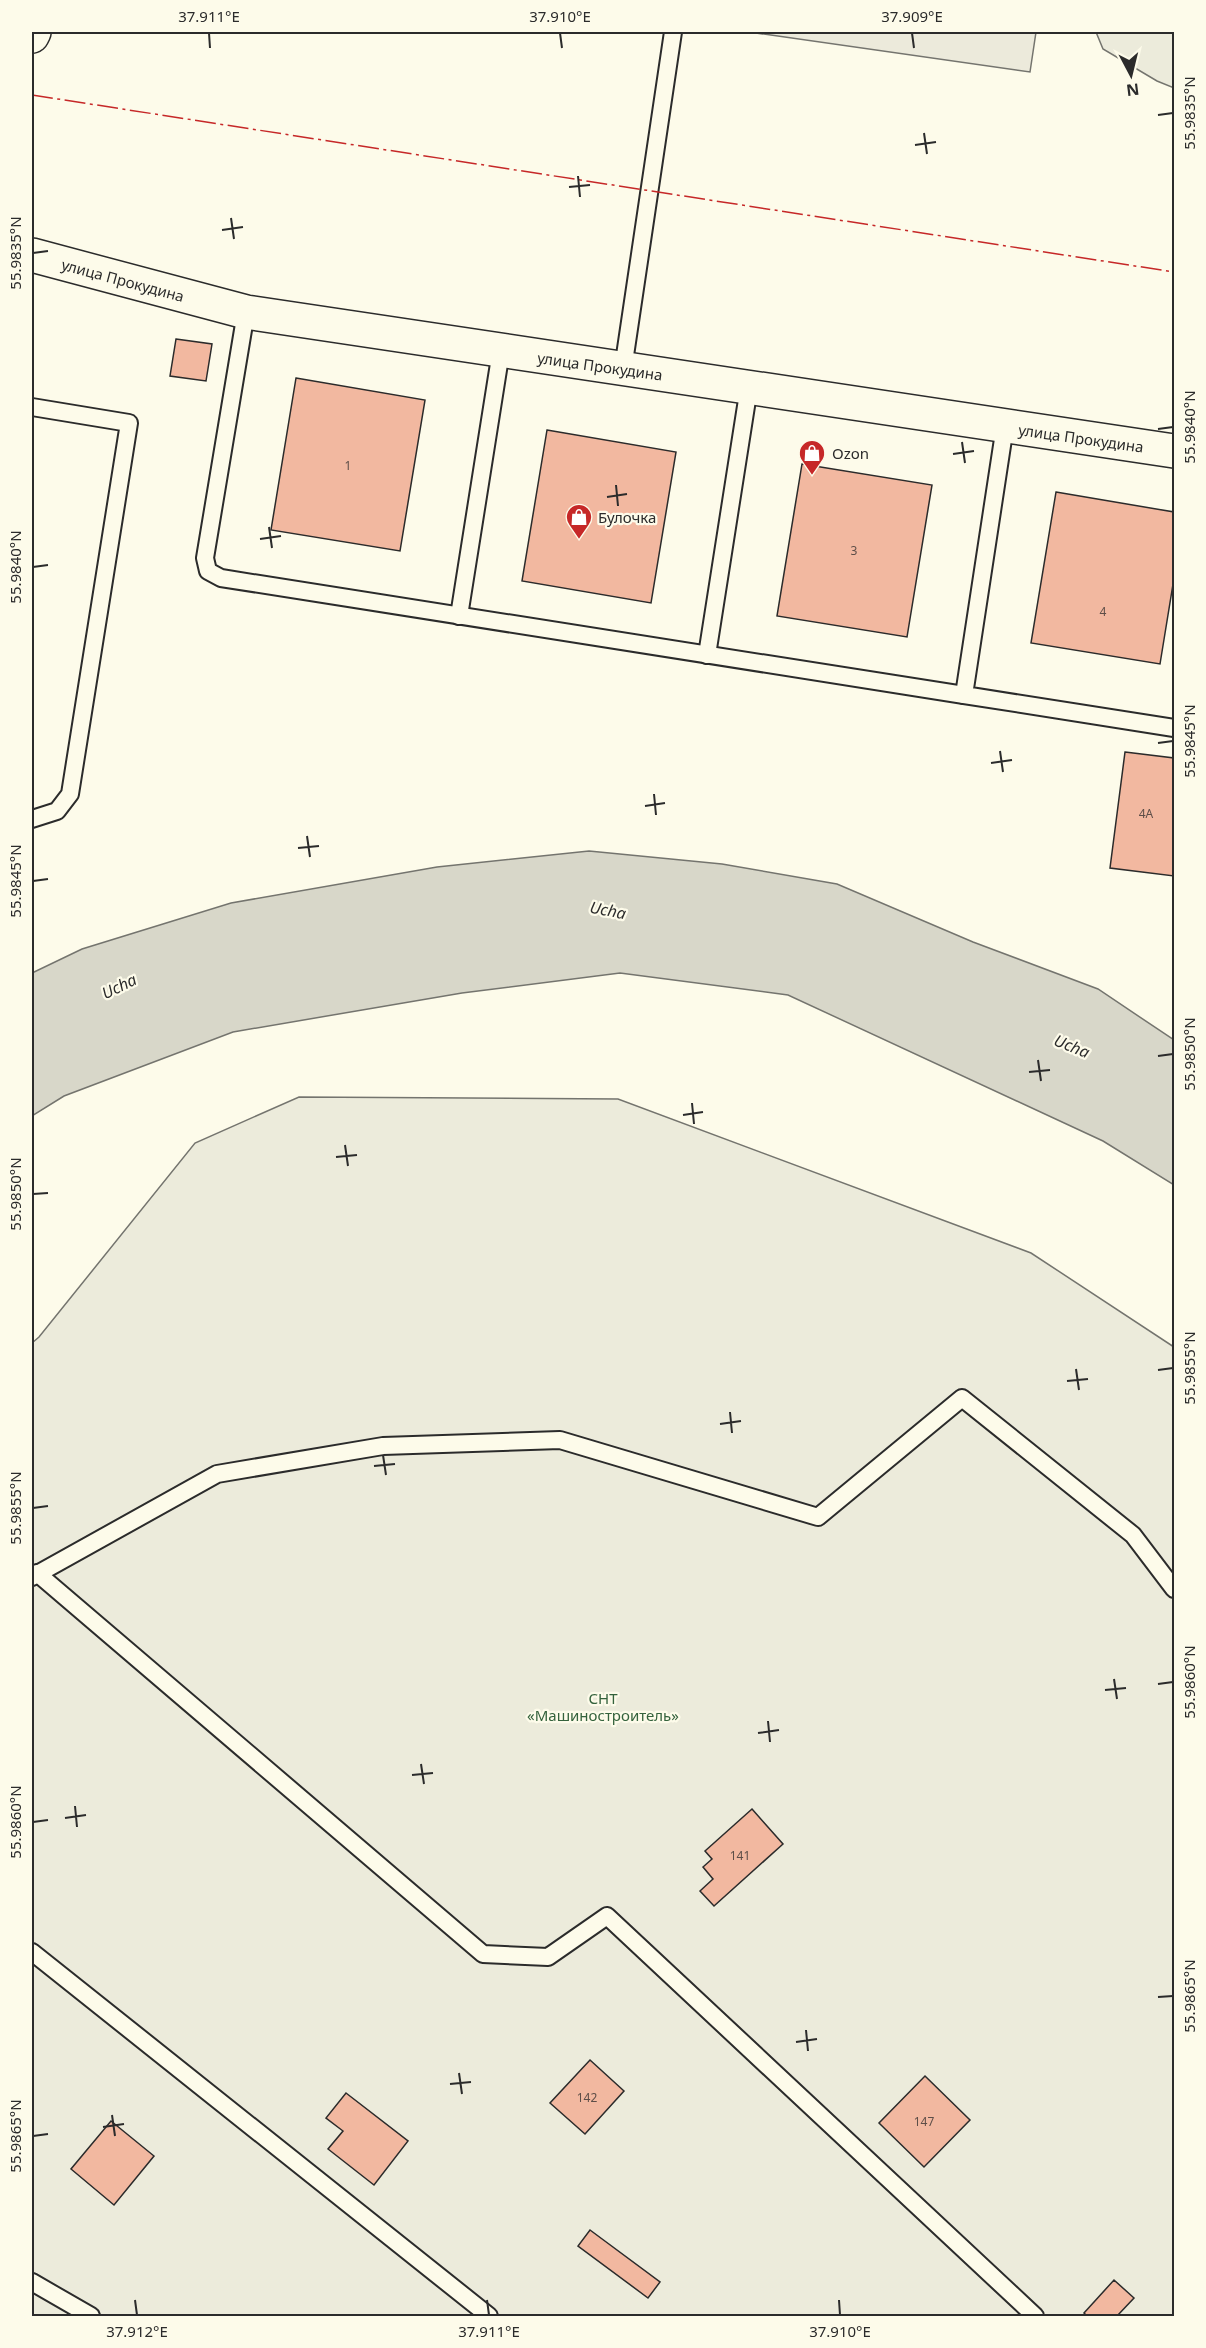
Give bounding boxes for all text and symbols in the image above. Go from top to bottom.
text: 37.911°E [178,6,240,26]
text: 37.910°E [529,6,591,26]
text: 37.909°E [881,6,943,26]
north arrow [1101,45,1161,105]
text: 55.9835°N [1179,76,1199,150]
text: N [1125,78,1141,102]
text: 55.9835°N [5,216,25,290]
street label: улица Прокудина [59,254,187,306]
street label: улица Прокудина [536,347,664,385]
text: 55.9840°N [1179,390,1199,464]
street label: улица Прокудина [1017,419,1145,457]
shop icon: Ozon [797,438,827,476]
place label: Ozon [832,443,869,463]
house number: 1 [345,457,351,474]
shop icon: Булочка [564,502,594,540]
place label: Булочка [598,507,656,527]
text: 55.9840°N [5,530,25,604]
house number: 3 [851,542,858,559]
house number: 4 [1100,603,1107,620]
text: 55.9845°N [1179,704,1199,778]
house number: 4А [1139,805,1154,822]
text: 55.9845°N [5,844,25,918]
water label: Ucha [588,896,628,924]
water label: Ucha [98,968,140,1004]
text: 55.9850°N [1179,1017,1199,1091]
water label: Ucha [1051,1029,1093,1063]
text: 55.9850°N [5,1157,25,1231]
text: 55.9855°N [1179,1331,1199,1405]
text: 55.9855°N [5,1471,25,1545]
text: 55.9860°N [1179,1645,1199,1719]
park label: СНТ «Машиностроитель» [527,1688,679,1725]
text: 55.9860°N [5,1785,25,1859]
house number: 141 [730,1847,750,1864]
text: 55.9865°N [1179,1959,1199,2033]
house number: 142 [577,2089,597,2106]
text: 55.9865°N [5,2099,25,2173]
house number: 147 [914,2113,934,2130]
text: 37.912°E [106,2321,168,2341]
text: 37.911°E [458,2321,520,2341]
text: 37.910°E [809,2321,871,2341]

